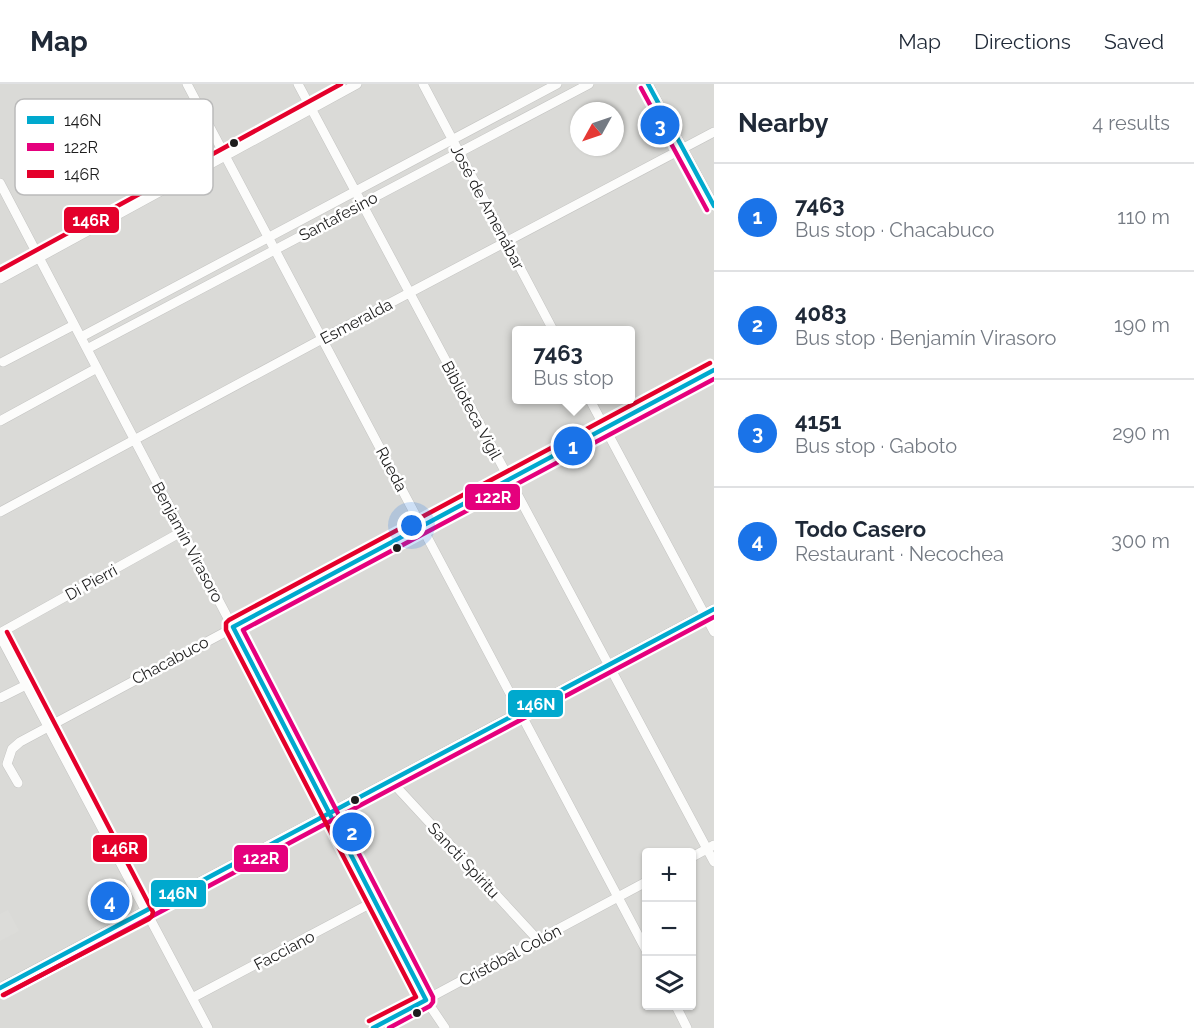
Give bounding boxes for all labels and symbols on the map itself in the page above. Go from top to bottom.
legend [15,99,213,195]
north arrow [570,102,624,156]
pin: 3 [640,102,680,147]
text: 146N [64,111,102,130]
unlabelled marker [228,137,240,149]
text: 122R [64,138,98,157]
street label: José de Amenábar [447,142,529,273]
text: 146R [64,165,100,184]
street label: Santafesino [296,188,381,245]
line badge: 146R [63,206,120,234]
text: 146R [72,211,110,230]
street label: Esmeralda [317,295,396,348]
street label: Biblioteca Vigil [438,358,506,463]
pin: 1 [554,424,592,469]
street label: Rueda [372,444,411,495]
street label: Benjamín Virasoro [148,479,227,606]
line badge: 122R [464,483,521,511]
text: 122R [475,488,512,507]
your location [397,511,426,540]
unlabelled marker [391,542,403,554]
street label: Di Pierri [62,560,121,604]
street label: Chacabuco [129,632,212,689]
line badge: 146N [507,689,564,718]
text: 146N [517,695,555,714]
unlabelled marker [349,794,361,806]
pin: 2 [332,810,372,855]
street label: Sancti Spiritu [424,819,503,902]
line badge: 146R [92,834,148,863]
text: 146R [101,839,139,858]
line badge: 122R [233,844,289,873]
text: 122R [243,849,280,868]
pin: 4 [90,878,130,924]
line badge: 146N [150,879,207,908]
text: 146N [159,884,197,903]
street label: Cristóbal Colón [456,921,564,990]
street label: Facciano [251,927,318,974]
unlabelled marker [411,1007,423,1019]

